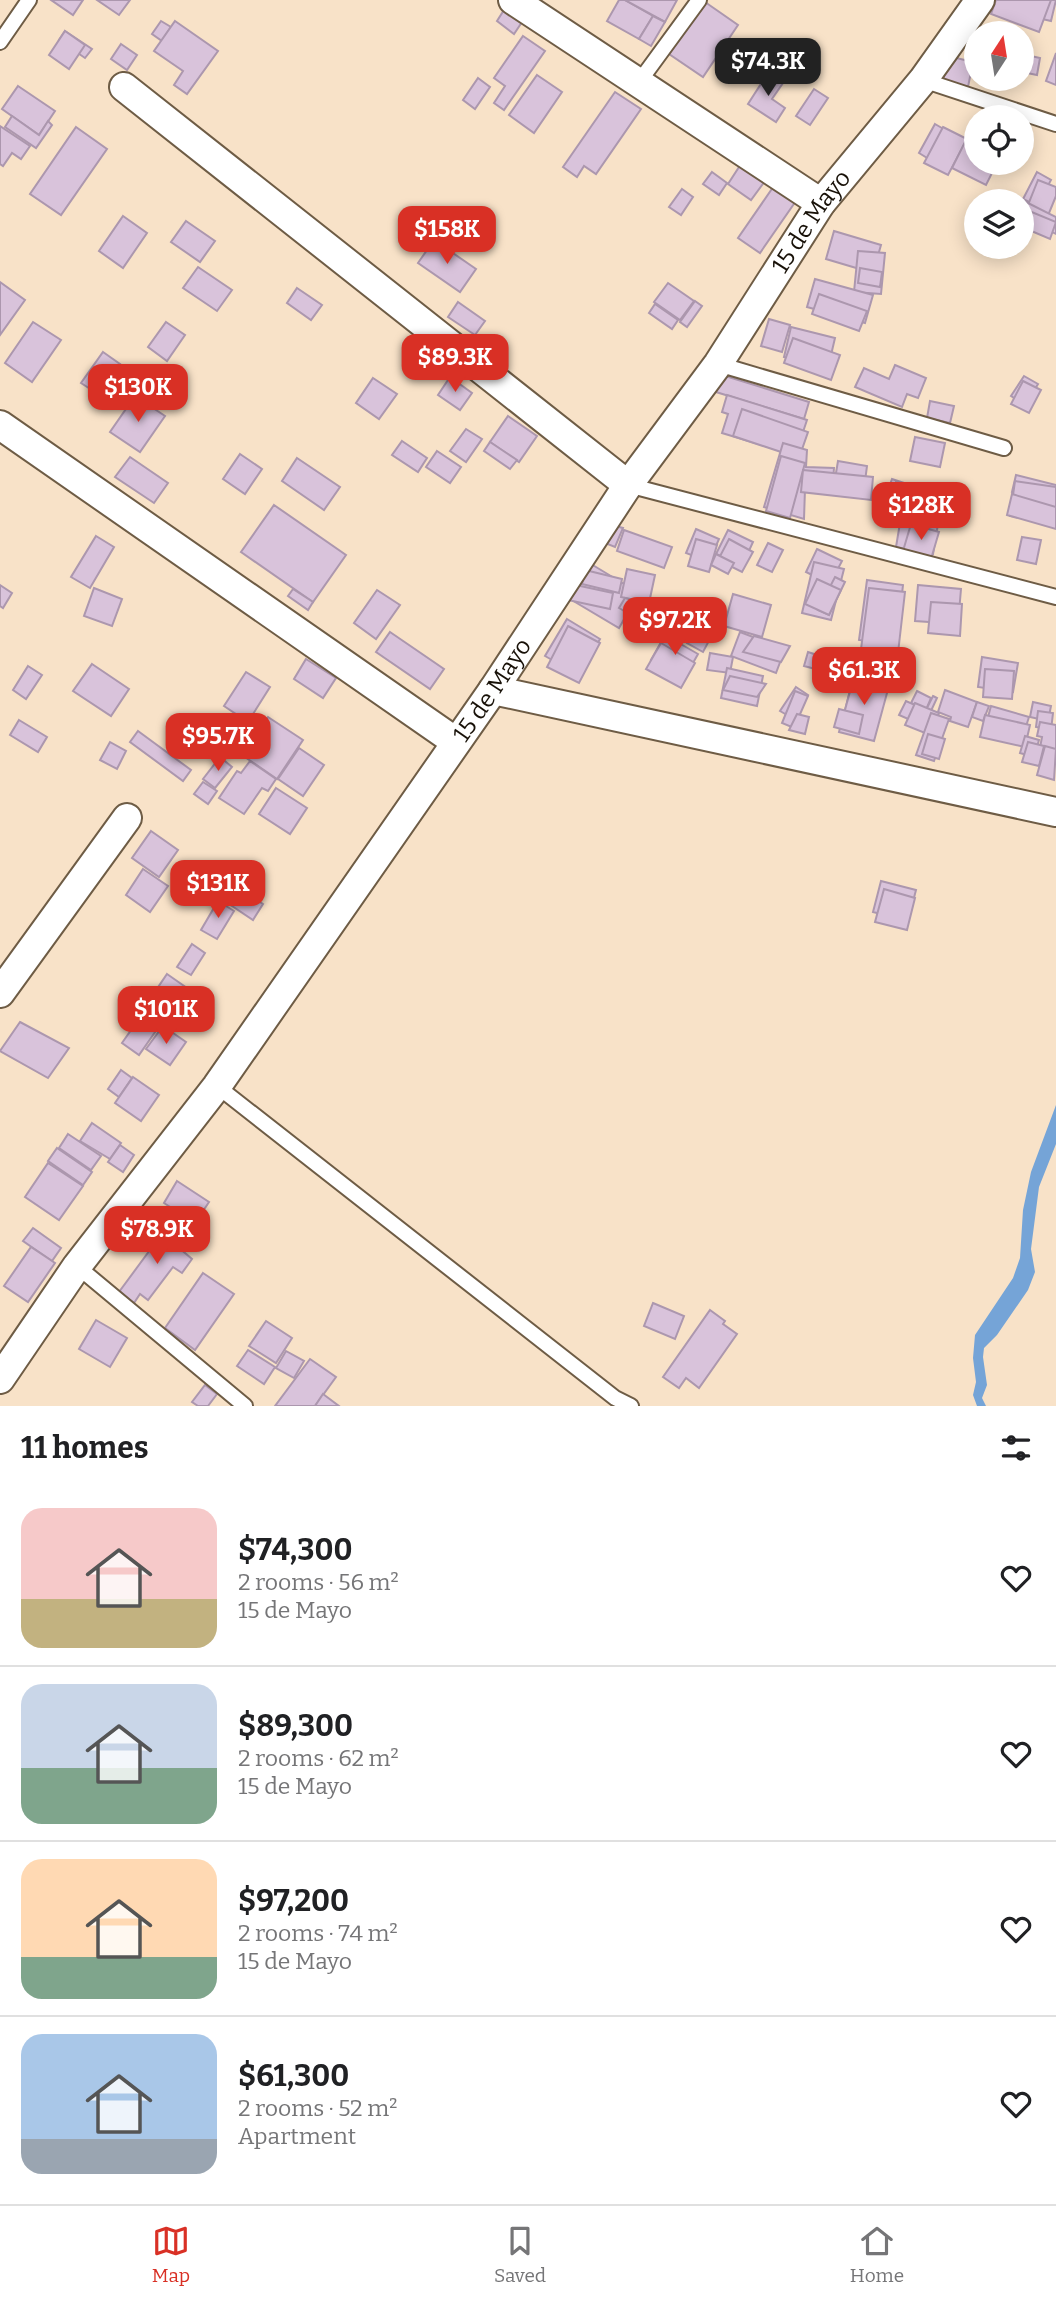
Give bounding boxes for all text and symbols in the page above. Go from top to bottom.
north arrow [964,21,1034,91]
map controls [964,21,1034,259]
pin: $74.3K [711,38,825,98]
text: $74.3K [731,47,805,75]
button: locate [964,105,1034,175]
street label: 15 de Mayo [766,164,856,278]
button: layers [964,189,1034,259]
pin: $158K [398,206,496,266]
text: $158K [414,215,480,243]
pin: $89.3K [398,334,512,394]
text: $89.3K [418,343,492,371]
pin: $130K [89,364,187,424]
text: $130K [104,373,172,401]
pin: $128K [872,482,970,542]
text: $128K [888,491,954,519]
pin: $97.2K [618,598,732,657]
text: $97.2K [639,606,711,634]
street label: 15 de Mayo [447,633,537,747]
pin: $61.3K [807,648,921,707]
text: $61.3K [828,656,900,684]
pin: $95.7K [161,714,275,773]
text: $95.7K [182,722,254,750]
pin: $131K [169,860,267,920]
text: $131K [186,869,250,897]
pin: $101K [117,986,215,1046]
text: $101K [134,995,198,1023]
pin: $78.9K [100,1206,214,1266]
text: $78.9K [120,1215,194,1243]
icon: filters [997,1429,1035,1467]
text: 11 homes [21,1430,149,1466]
text: $74,300 [238,1532,353,1568]
icon: home [77,1536,161,1620]
icon: heart [997,1559,1035,1597]
text: 2 rooms · 56 m² [238,1568,399,1596]
text: 15 de Mayo [238,1596,352,1624]
text: $89,300 [238,1708,353,1744]
icon: home [77,1712,161,1796]
icon: heart [997,1735,1035,1773]
text: 2 rooms · 62 m² [238,1744,399,1772]
text: 15 de Mayo [238,1772,352,1800]
text: $97,200 [238,1883,349,1919]
icon: home [77,1887,161,1971]
icon: heart [997,1910,1035,1948]
text: 2 rooms · 74 m² [238,1919,398,1947]
text: 15 de Mayo [238,1947,352,1975]
text: $61,300 [238,2058,349,2094]
icon: home [77,2062,161,2146]
icon: heart [997,2085,1035,2123]
text: 2 rooms · 52 m² [238,2094,397,2122]
text: Apartment [238,2122,356,2150]
tab: Map [152,2222,190,2287]
tab: Saved [494,2222,546,2287]
tab: Home [850,2222,904,2287]

